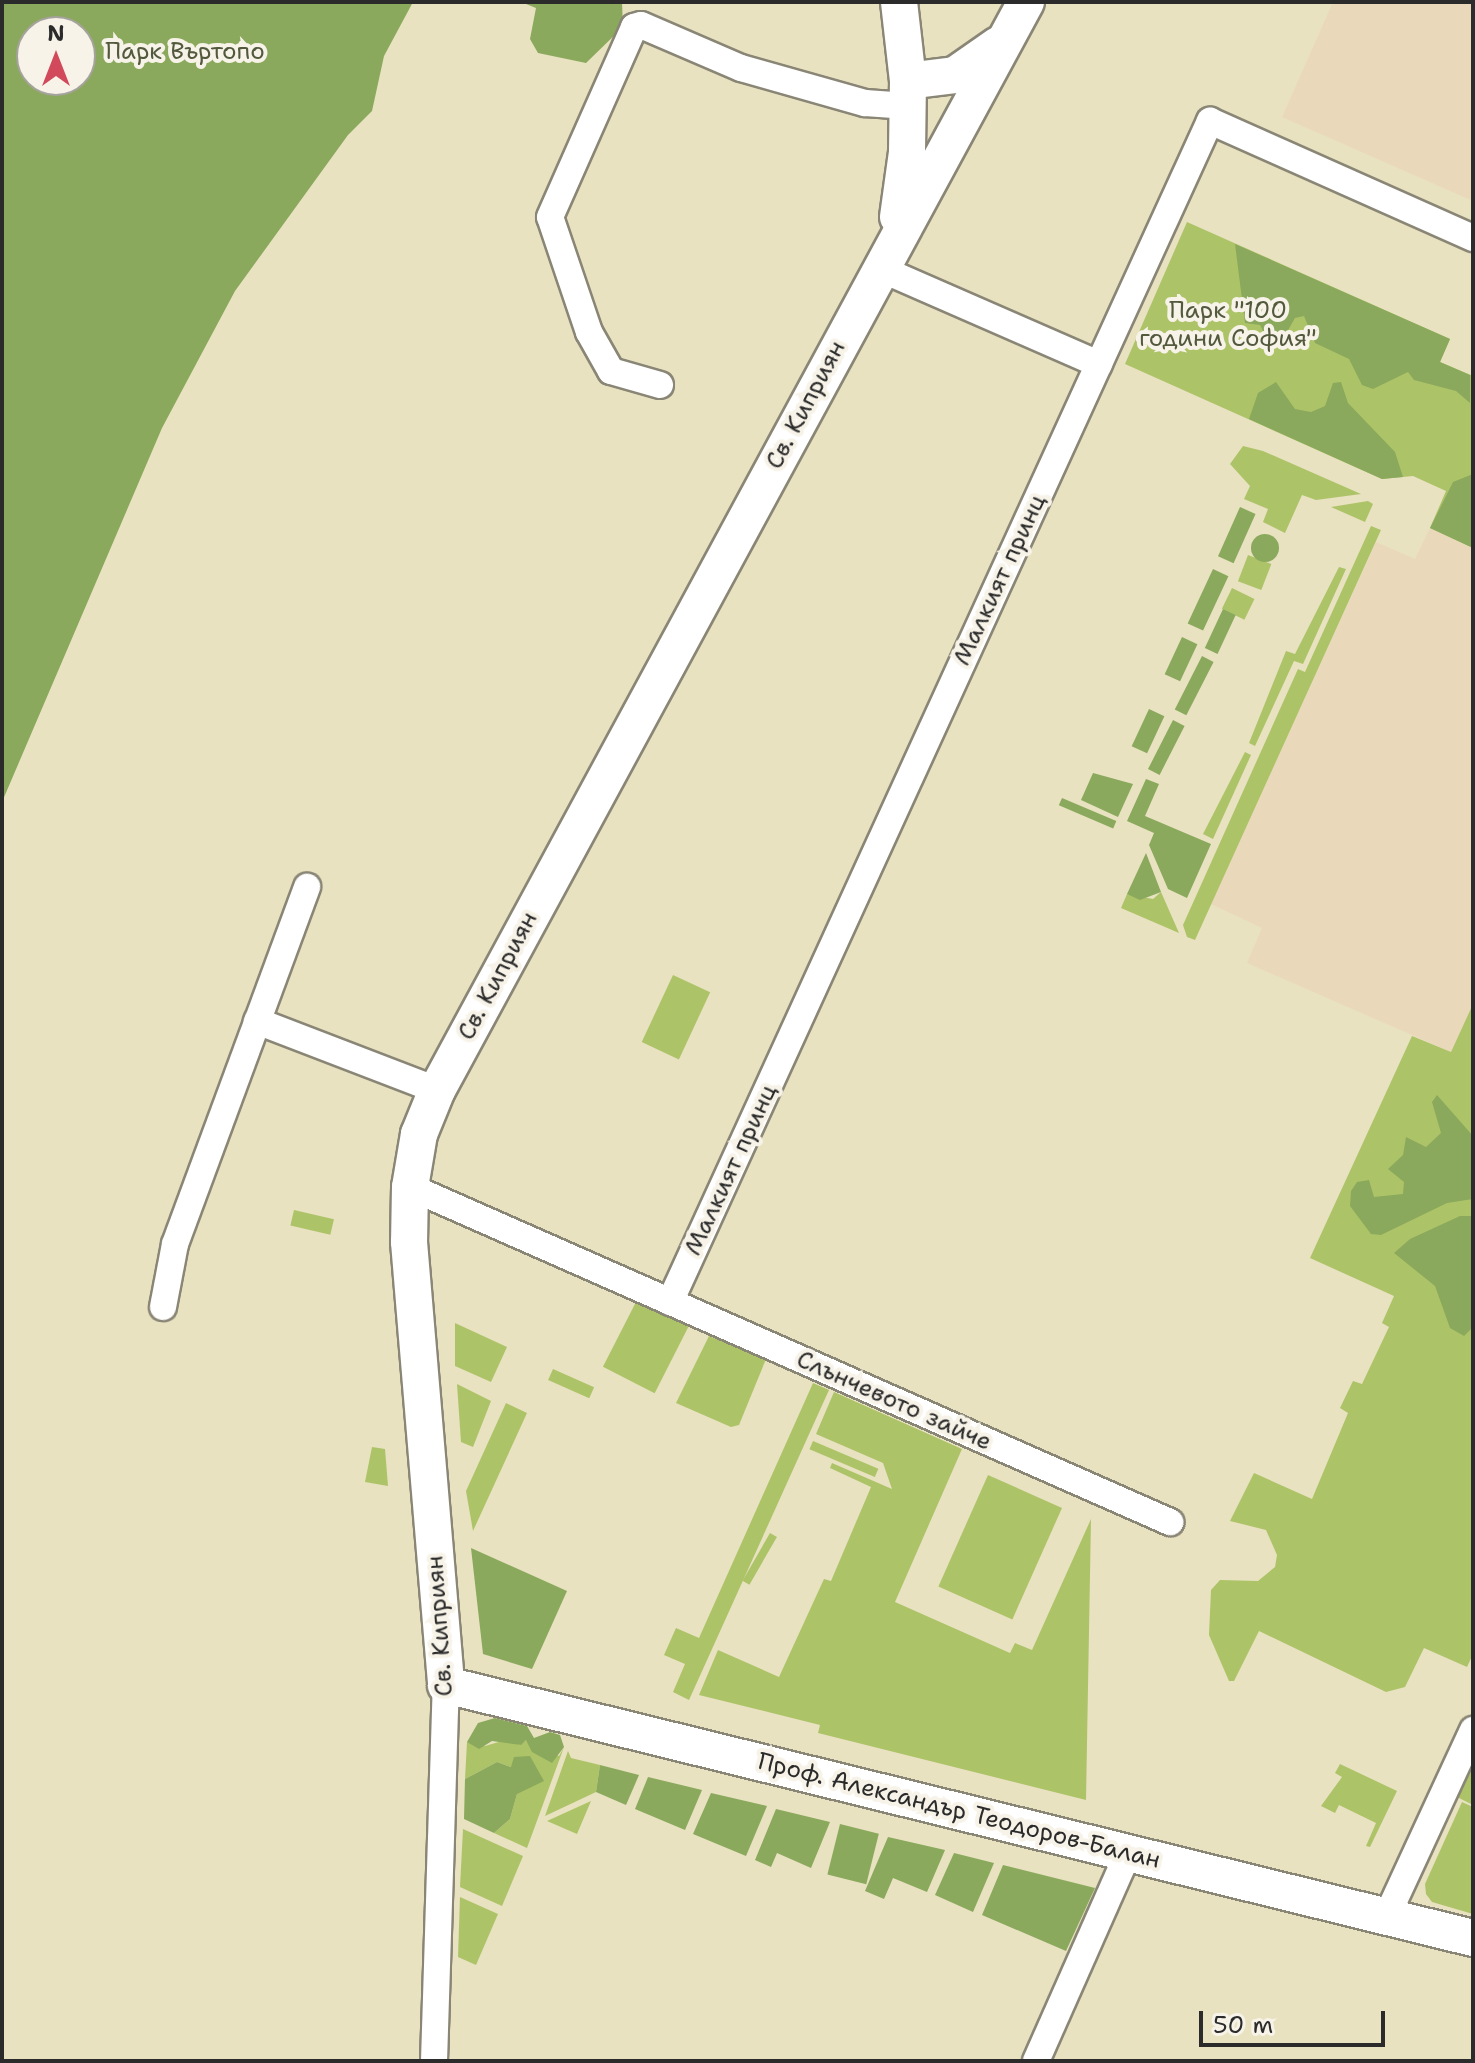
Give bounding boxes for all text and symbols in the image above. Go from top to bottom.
north arrow [16,16,96,96]
text: N [47,19,65,48]
park label: Парк Въртопо [105,38,265,66]
park label: Парк "100 години София" [1139,297,1317,353]
street label: Св. Киприян [760,336,852,474]
street label: Малкият принц [948,490,1052,670]
street label: Св. Киприян [452,907,544,1045]
street label: Малкият принц [679,1080,783,1260]
street label: Слънчевото зайче [792,1345,996,1457]
street label: Св. Киприян [421,1555,459,1697]
street label: Проф. Александър Теодоров-Балан [755,1747,1163,1875]
scale bar [1203,1995,1389,2045]
text: 50 m [1213,2009,1273,2041]

